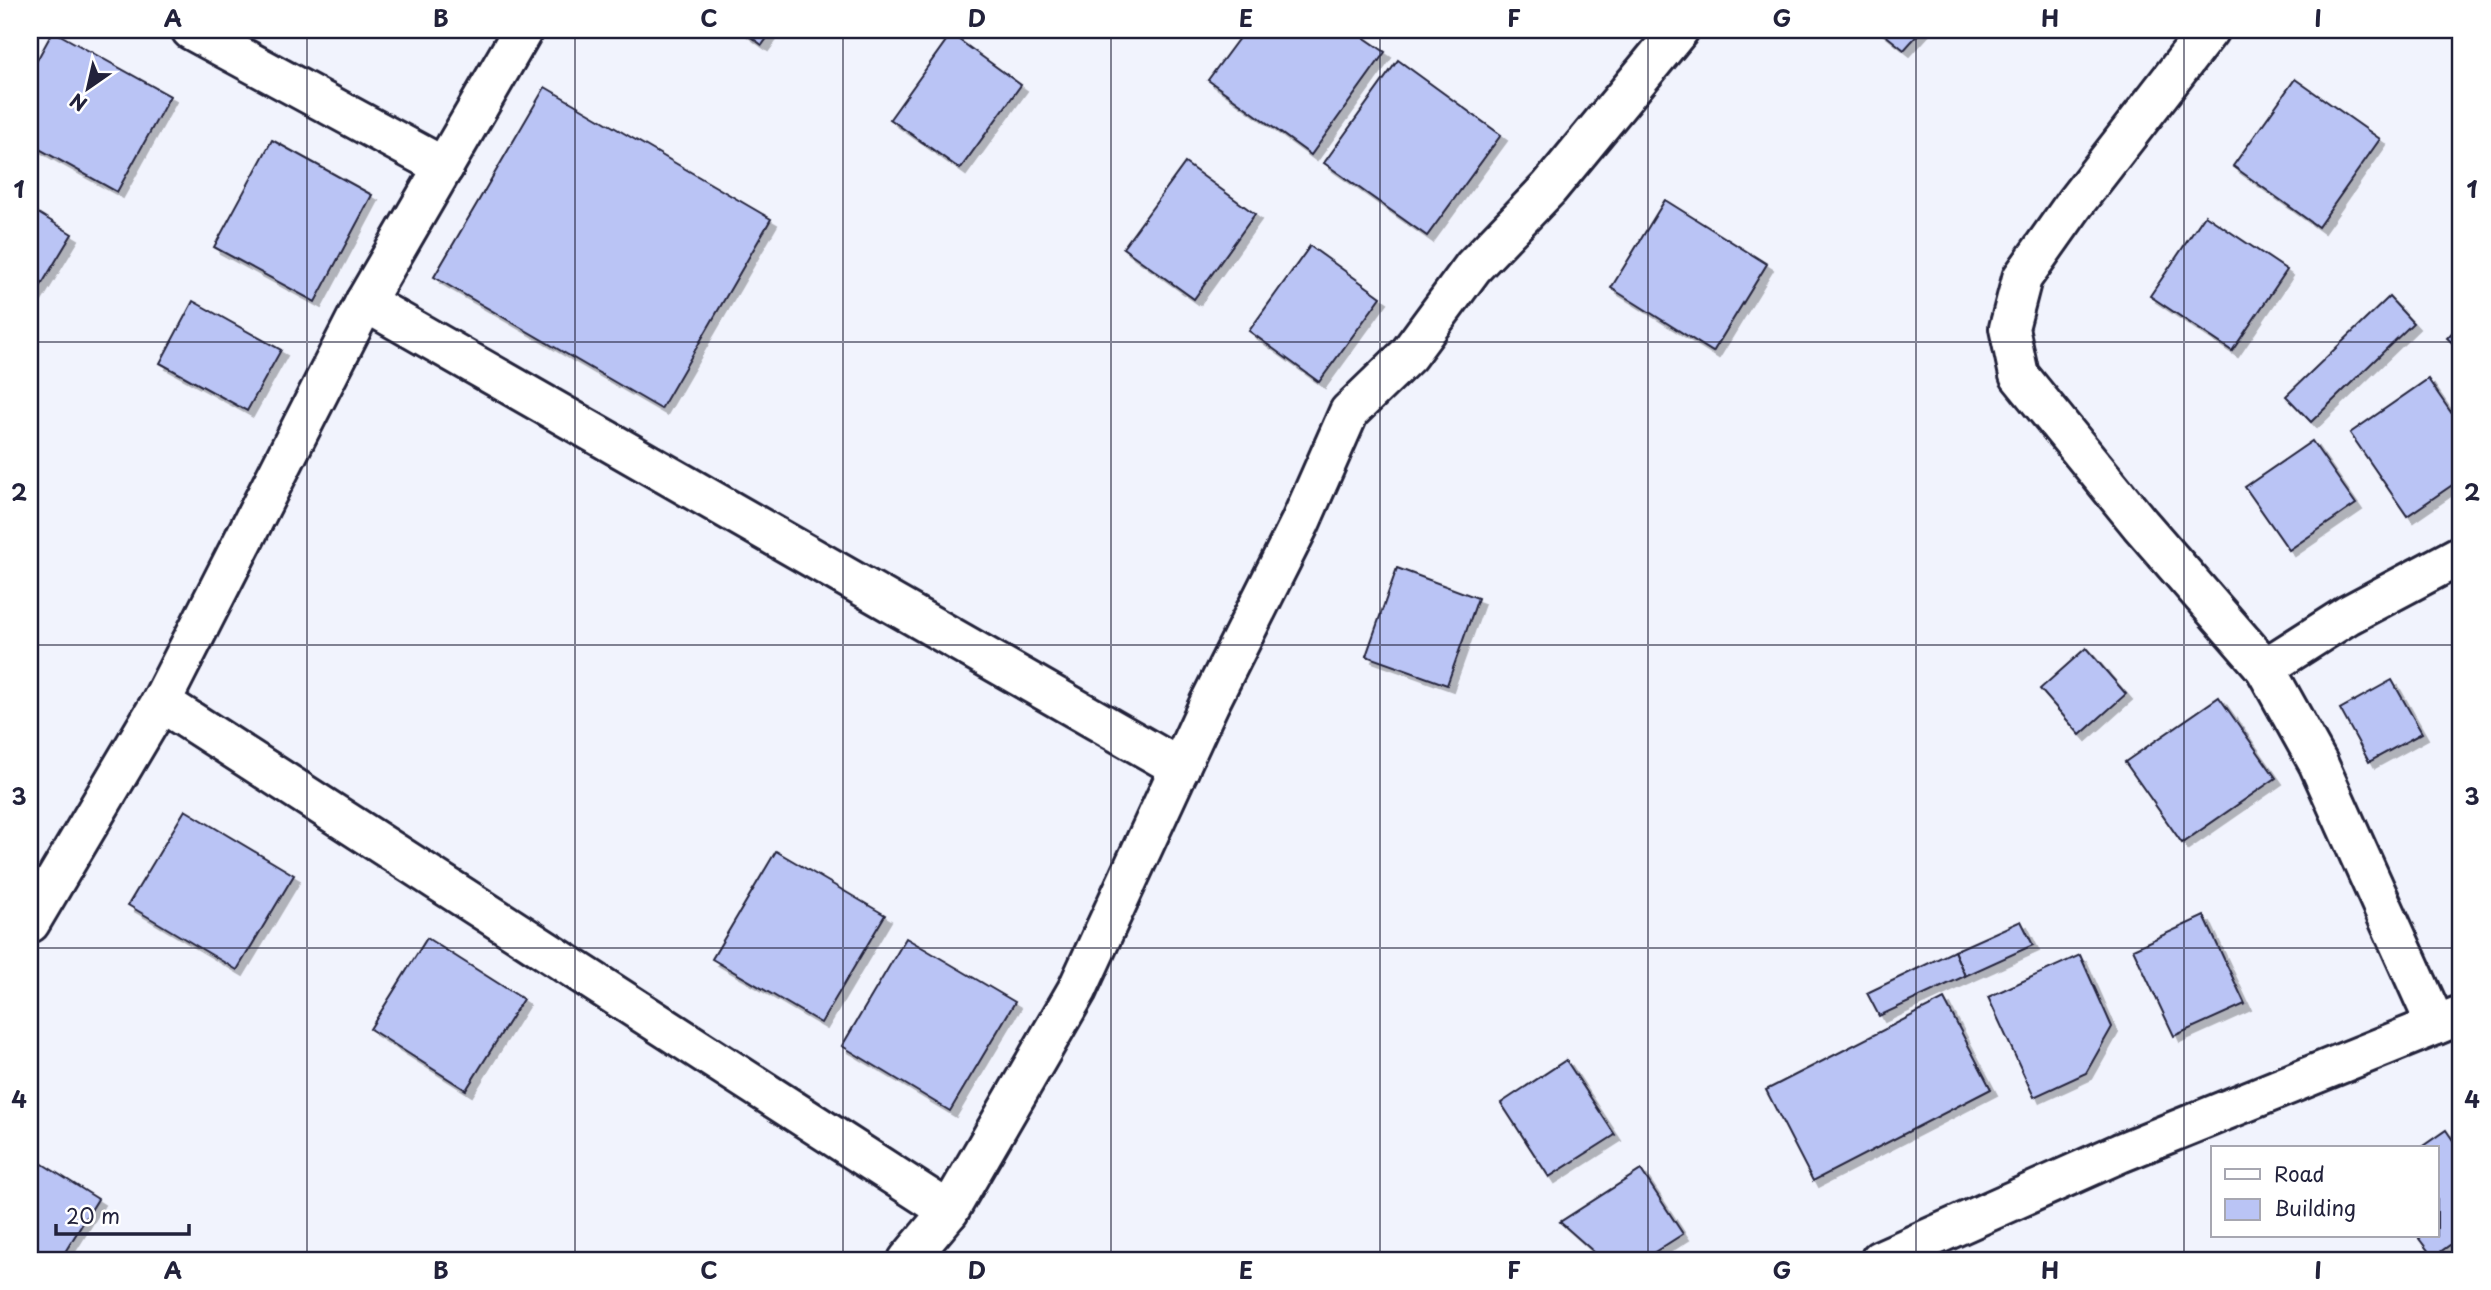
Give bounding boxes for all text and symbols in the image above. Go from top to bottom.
text: A [164,0,182,35]
text: B [433,0,449,35]
text: C [700,0,718,35]
text: D [968,0,986,35]
text: E [1239,0,1253,35]
text: F [1507,0,1521,35]
text: G [1773,0,1791,35]
text: H [2041,0,2059,35]
text: I [2314,0,2322,35]
north arrow [52,52,122,122]
text: N [64,87,92,119]
text: 1 [14,171,25,206]
text: 1 [2467,171,2478,206]
text: 2 [11,474,27,509]
text: 2 [2464,474,2480,509]
text: 3 [11,778,27,813]
text: 3 [2464,778,2480,813]
text: 4 [11,1081,27,1116]
text: 4 [2464,1081,2480,1116]
legend [2211,1146,2438,1238]
text: Road [2274,1157,2325,1189]
text: Building [2274,1191,2356,1223]
scale bar [56,1192,189,1236]
text: 20 m [66,1199,120,1231]
text: A [164,1252,182,1287]
text: B [433,1252,449,1287]
text: C [700,1252,718,1287]
text: D [968,1252,986,1287]
text: E [1239,1252,1253,1287]
text: F [1507,1252,1521,1287]
text: G [1773,1252,1791,1287]
text: H [2041,1252,2059,1287]
text: I [2314,1252,2322,1287]

